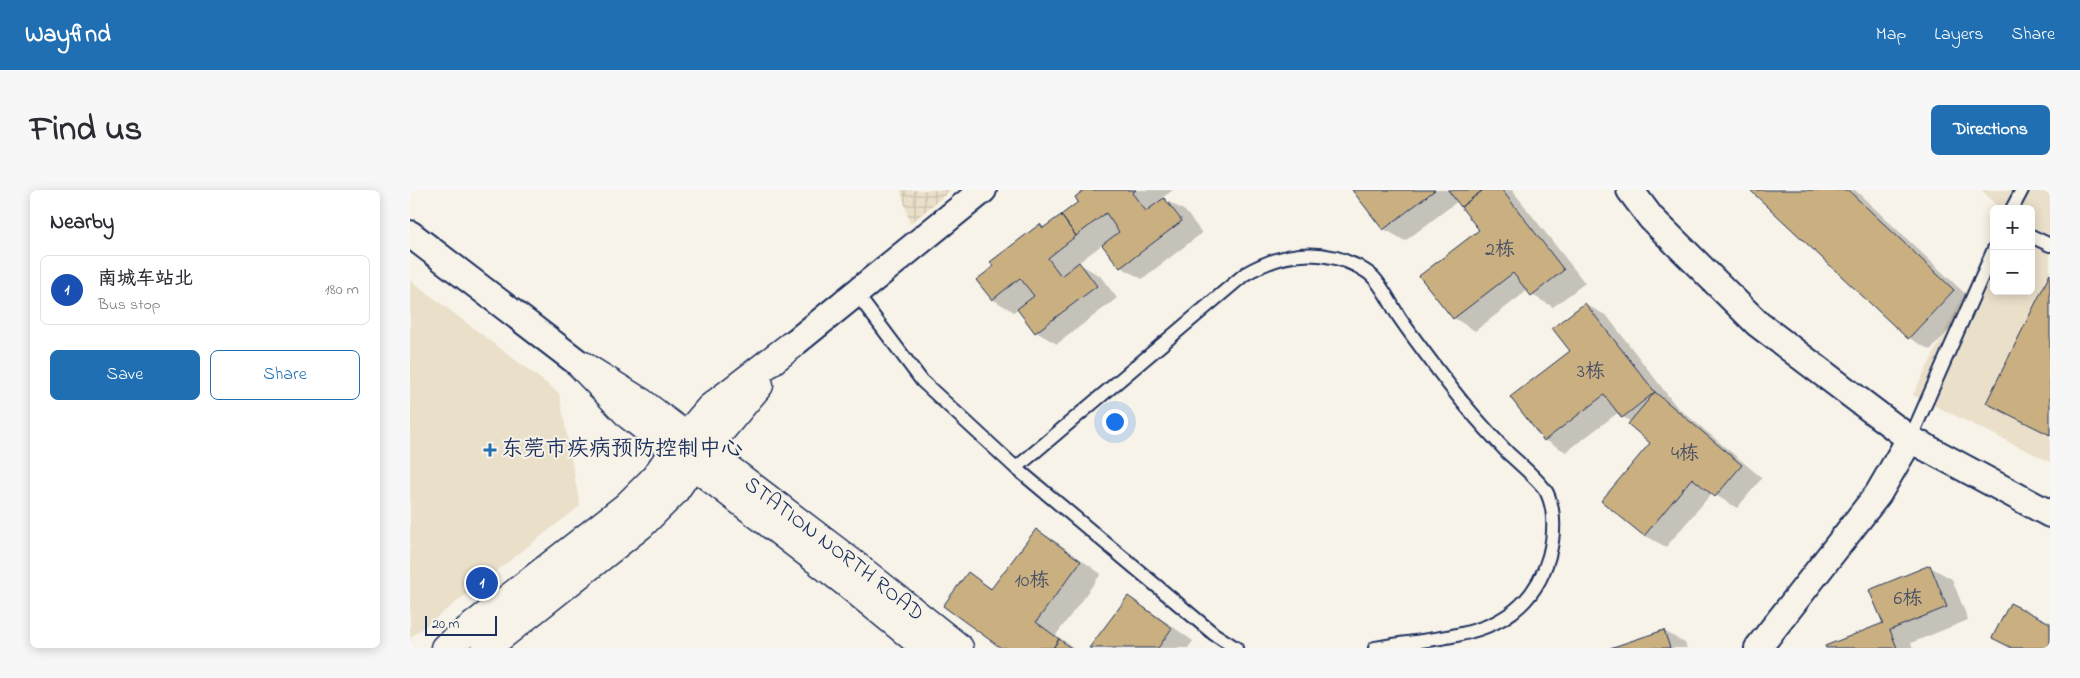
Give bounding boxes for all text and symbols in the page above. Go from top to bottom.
text: Wayfind [25,18,111,53]
text: Map [1876,22,1906,48]
text: Layers [1934,22,1984,48]
text: Share [2012,22,2055,48]
text: Find us [30,105,142,156]
button: Directions [1931,105,2050,155]
map controls [1990,205,2035,295]
button: + [1990,205,2035,250]
text: Nearby [50,208,114,238]
house number: 2栋 [1485,236,1515,265]
button: − [1990,250,2035,295]
text: 南城车站北 [98,266,193,293]
text: 1 [64,278,70,302]
text: 180 m [325,278,359,302]
text: Bus stop [98,293,161,317]
button: Save [50,350,200,400]
button: Share [210,350,360,400]
house number: 3栋 [1577,358,1605,387]
your location [1102,409,1128,435]
place label: 东莞市疾病预防控制中心 [501,434,743,466]
house number: 4栋 [1671,440,1699,469]
marker: 东莞市疾病预防控制中心 [483,443,497,457]
street label: STATION NORTH ROAD [737,470,931,630]
pin: 1 [466,564,498,602]
house number: 10栋 [1015,567,1050,596]
house number: 6栋 [1894,585,1922,614]
scale bar [425,613,498,636]
text: 20 m [432,614,459,635]

